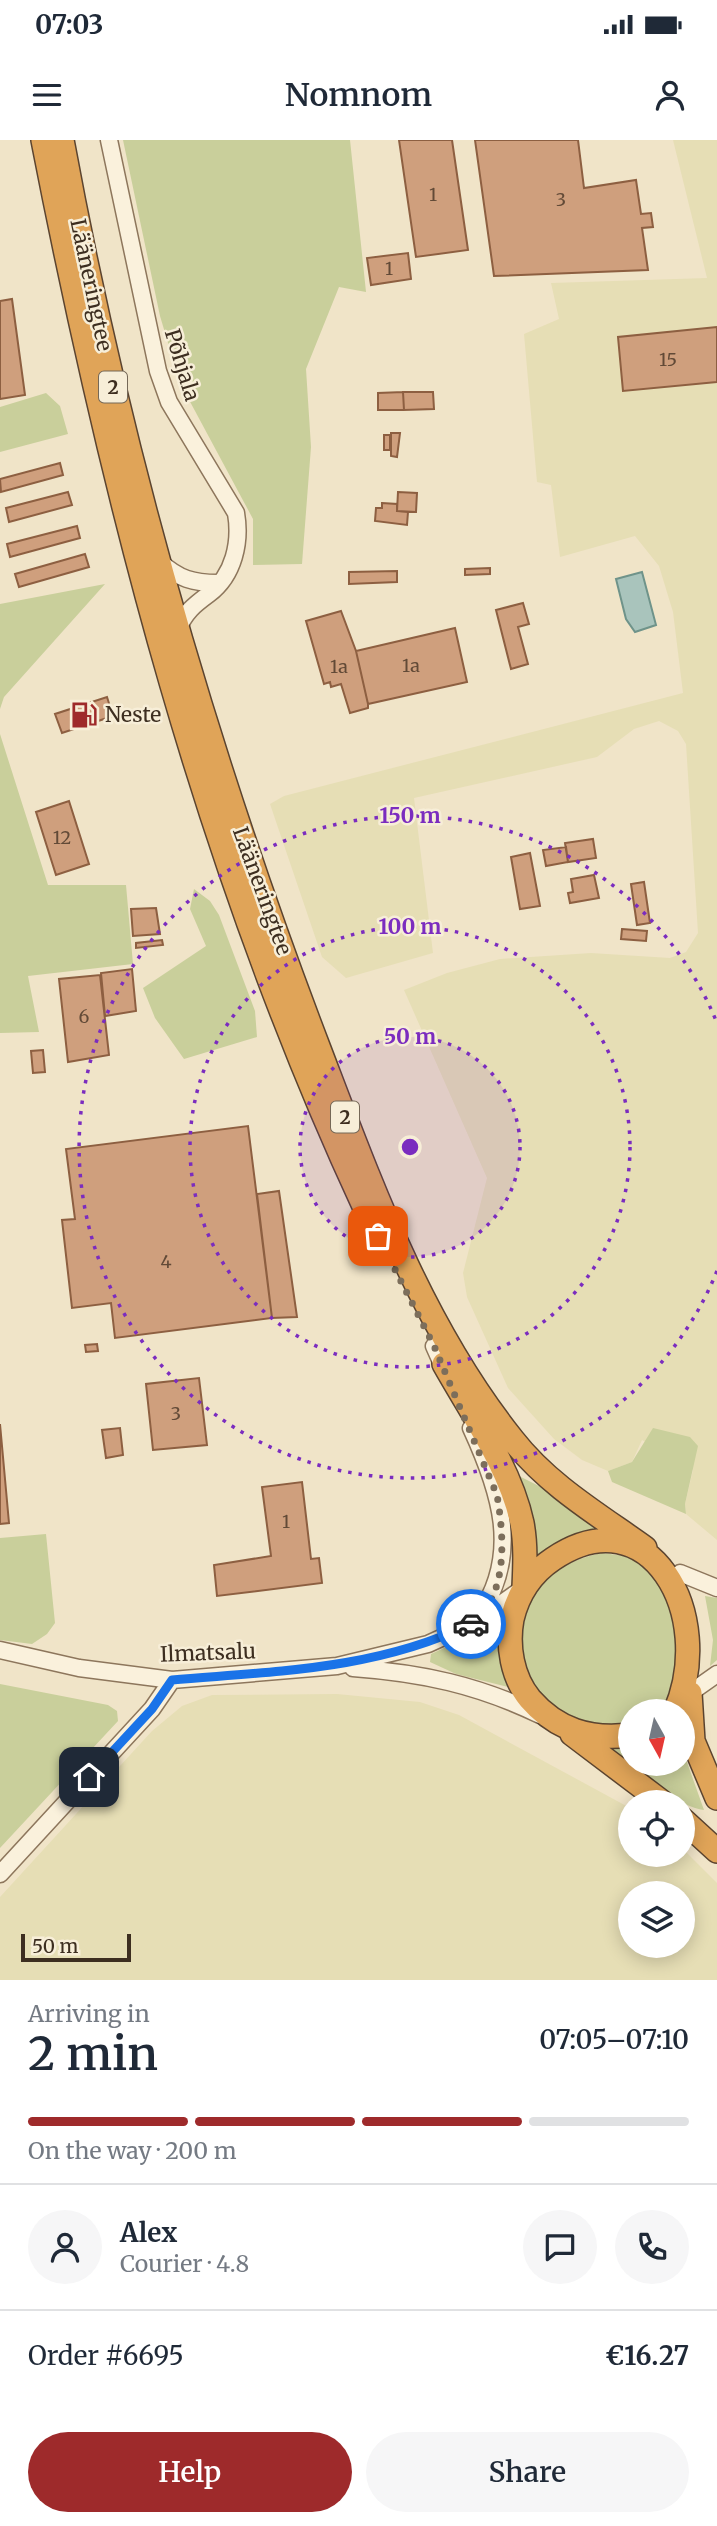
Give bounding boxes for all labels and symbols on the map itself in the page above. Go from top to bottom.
house number: 1 [429,183,437,206]
house number: 3 [556,188,566,211]
street label: Lääneringtee [64,216,119,353]
house number: 1 [385,257,393,280]
street label: Põhjala [159,325,206,404]
house number: 15 [659,348,677,371]
road number: 2 [99,372,127,402]
house number: 1a [402,654,420,677]
house number: 1a [330,655,348,678]
fuel station icon: Neste [69,700,99,730]
place label: Neste [105,701,161,728]
text: 150 m [379,802,441,829]
street label: Lääneringtee [227,823,298,959]
house number: 12 [53,826,71,849]
text: 100 m [379,913,441,940]
house number: 6 [79,1005,90,1028]
text: 50 m [384,1023,436,1050]
road number: 2 [331,1102,359,1133]
centre of rings [398,1135,422,1159]
pin [348,1206,408,1266]
house number: 4 [160,1250,172,1273]
house number: 3 [171,1402,181,1425]
house number: 1 [282,1510,290,1533]
courier [436,1589,506,1659]
street label: Ilmatsalu [159,1637,256,1668]
north arrow [618,1699,695,1776]
pin [59,1747,119,1807]
scale bar [21,1931,131,1963]

